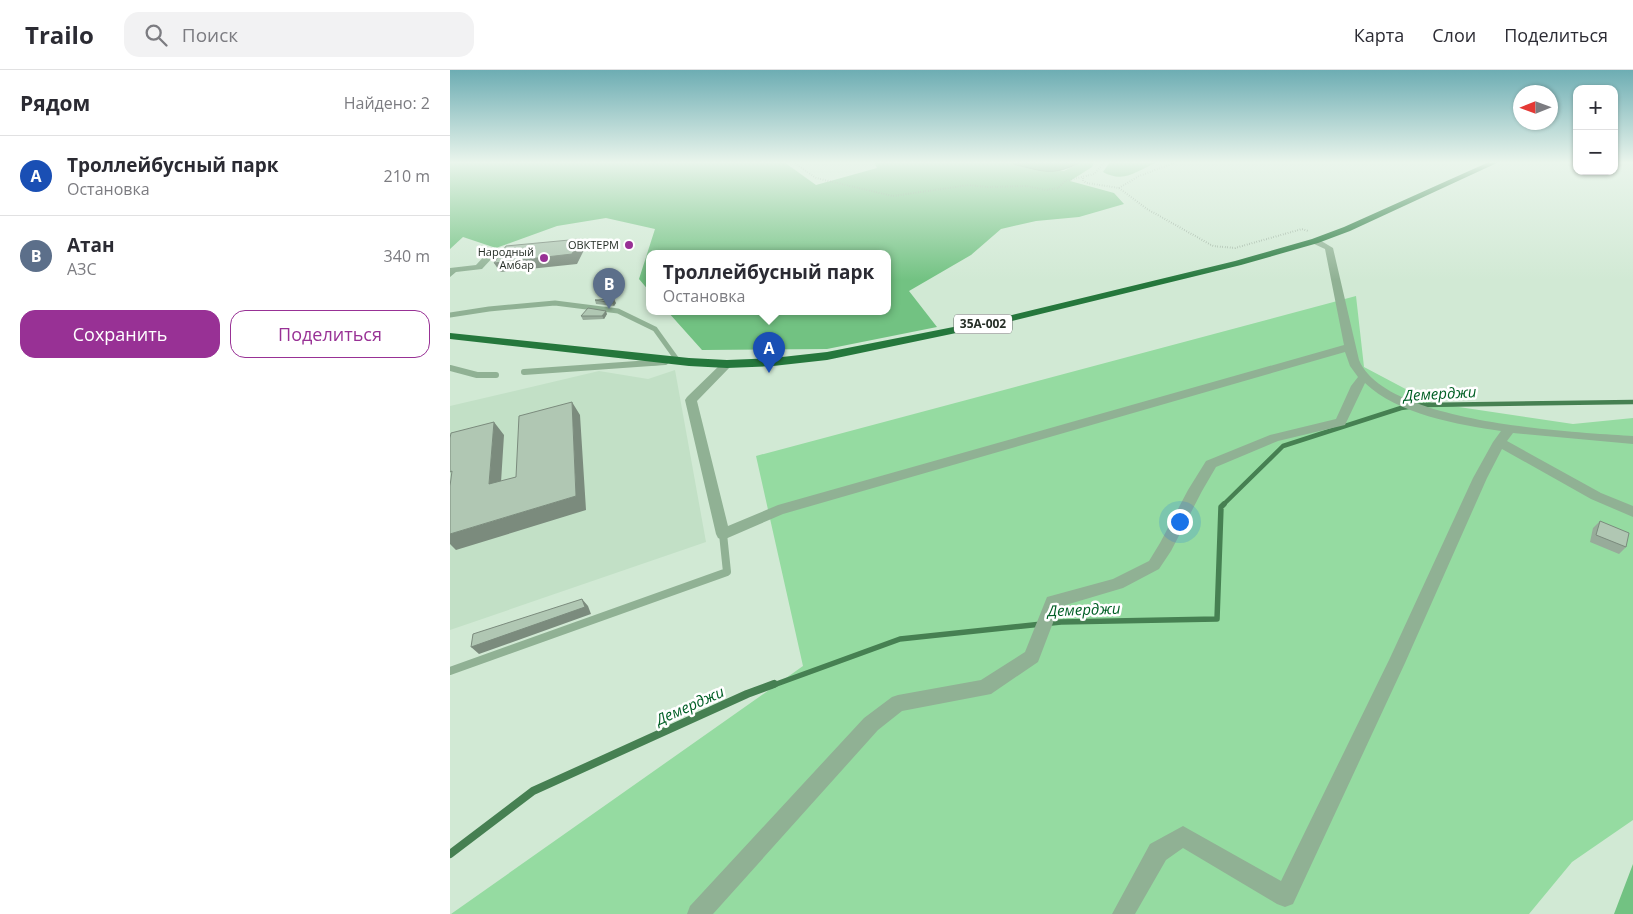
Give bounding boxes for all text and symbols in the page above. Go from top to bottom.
search box [124,12,474,57]
text: Trailo [25,18,94,51]
icon: search [142,21,170,49]
text: Поиск [182,22,238,48]
text: Карта [1354,23,1404,47]
text: Слои [1432,23,1476,47]
text: Поделиться [1504,23,1608,47]
north arrow [1513,85,1558,130]
map controls [1573,85,1618,175]
button: + [1573,85,1618,130]
text: Рядом [20,89,90,117]
text: Найдено: 2 [344,92,430,114]
button: − [1573,130,1618,175]
text: Троллейбусный парк [67,152,279,178]
text: A [30,165,42,187]
text: 210 m [384,165,430,187]
text: Остановка [67,178,150,200]
text: Атан [67,232,115,258]
place label: ОВКТЕРМ [568,237,619,252]
marker: ОВКТЕРМ [623,239,635,251]
place label: Народный Амбар [478,244,534,272]
text: B [31,245,41,267]
text: 340 m [384,245,430,267]
popup [646,250,891,315]
marker: Народный Амбар [538,252,550,264]
text: АЗС [67,258,97,280]
text: Троллейбусный парк [663,259,874,285]
pin: B [593,268,625,309]
text: Остановка [663,285,745,307]
button: Сохранить [20,310,220,358]
button: Поделиться [230,310,430,358]
road number: 35А-002 [954,314,1012,334]
pin: A [753,332,785,373]
water label: Демерджи [1401,381,1477,405]
your location [1167,509,1193,535]
water label: Демерджи [1045,598,1121,620]
water label: Демерджи [650,681,727,730]

